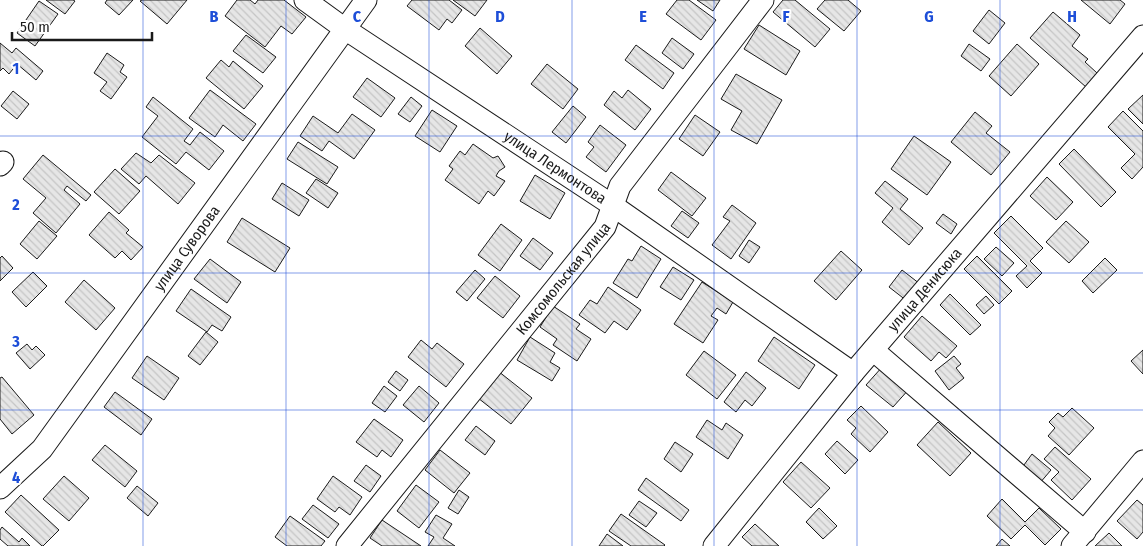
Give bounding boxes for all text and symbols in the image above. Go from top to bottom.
text: B [210,7,219,26]
text: C [353,7,362,26]
text: D [495,7,505,26]
text: E [639,7,647,26]
text: F [782,7,790,26]
text: G [924,7,934,26]
text: H [1067,7,1077,26]
scale bar [12,10,152,42]
text: 50 m [20,18,50,36]
text: 1 [13,59,19,78]
street label: улица Лермонтова [501,127,610,208]
text: 2 [11,195,20,214]
street label: улица Суворова [150,202,224,294]
street label: Комсомольская улица [512,219,614,338]
street label: улица Денисюка [884,244,966,335]
text: 3 [11,332,20,351]
text: 4 [12,468,20,487]

